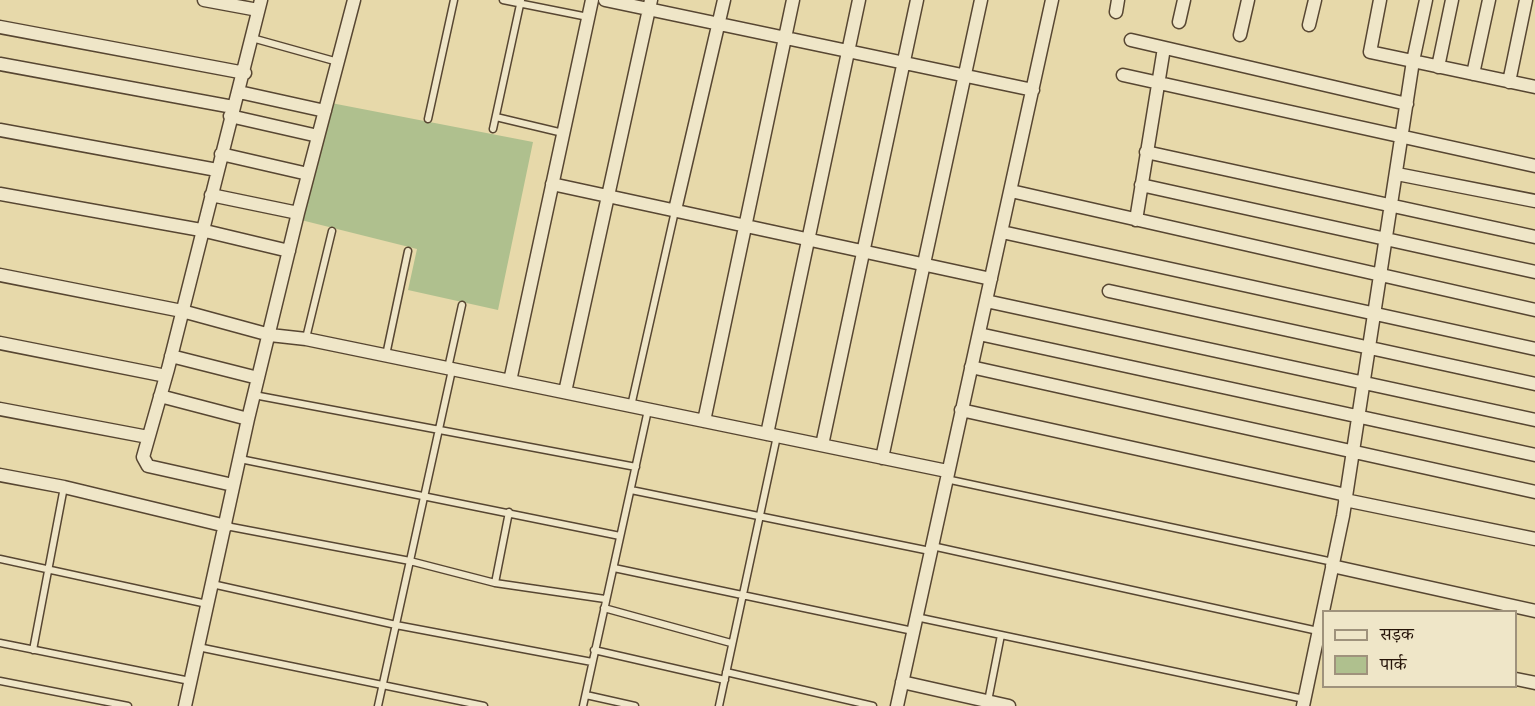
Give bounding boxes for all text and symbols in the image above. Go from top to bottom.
legend [1322,610,1517,688]
text: सड़क [1380,620,1414,647]
text: पार्क [1380,650,1407,677]

